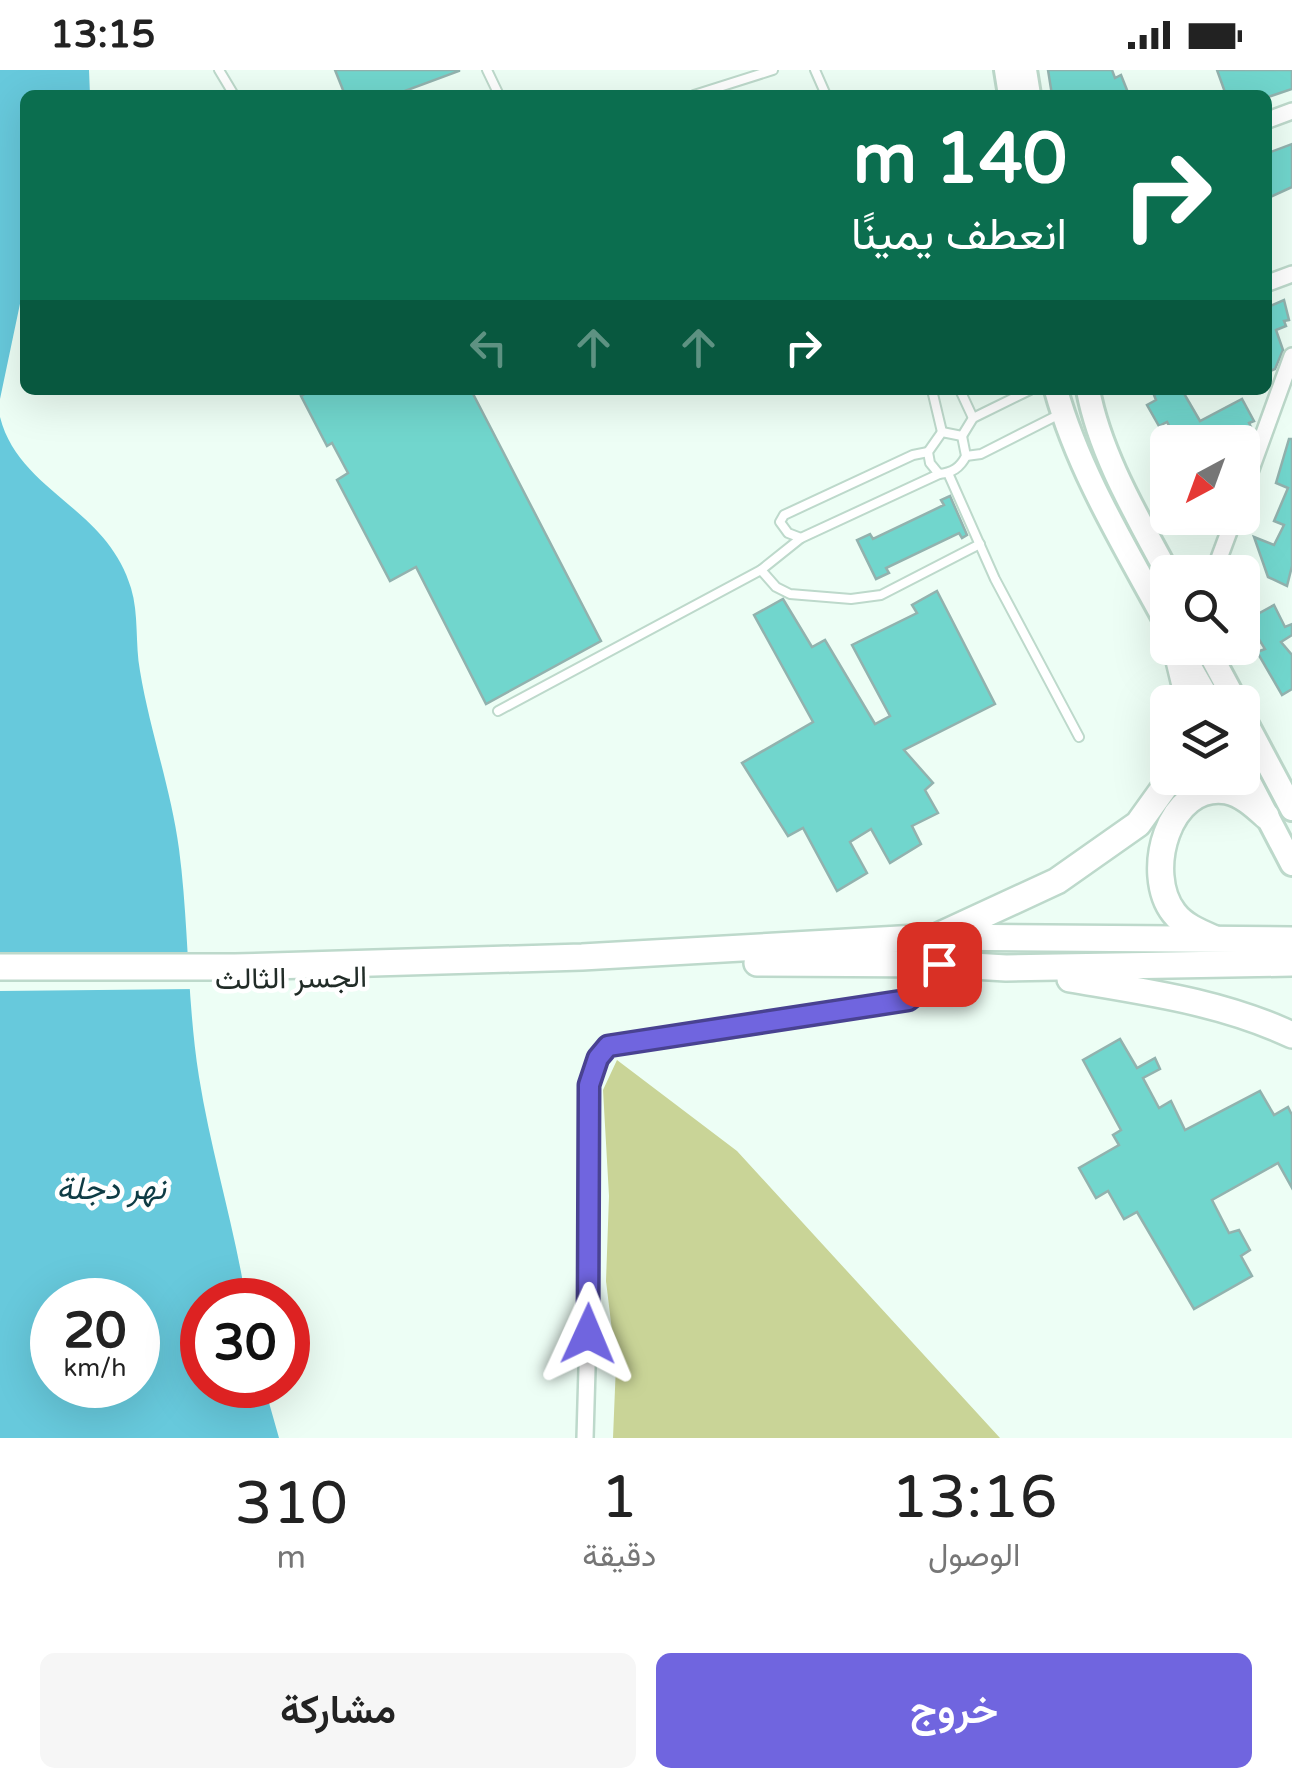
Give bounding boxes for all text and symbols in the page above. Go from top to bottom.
text: 13:15 [50,12,155,58]
text: 140 m [853,118,1067,202]
icon: right [1102,130,1232,260]
text: انعطف يمينًا [851,208,1067,262]
icon: left [461,320,516,375]
icon: ahead [566,320,621,375]
icon: ahead [671,320,726,375]
icon: right [776,320,831,375]
north arrow [1150,425,1260,535]
map controls [1150,425,1260,795]
button: search [1150,555,1260,665]
button: layers [1150,685,1260,795]
pin [897,922,982,1007]
icon: arrive [912,937,967,992]
street label: الجسر الثالث [215,959,367,998]
water label: نهر دجلة [56,1170,167,1208]
speed limit sign: 30 [180,1278,310,1408]
position arrow [536,1282,640,1386]
text: 20 [64,1301,126,1361]
text: km/h [64,1353,126,1383]
text: 1 [601,1462,638,1534]
text: 13:16 [891,1462,1057,1534]
text: 310 [235,1468,348,1540]
text: دقيقة [582,1537,656,1575]
text: الوصول [928,1537,1020,1575]
text: m [276,1539,306,1577]
button: مشاركة [40,1653,636,1768]
button: خروج [656,1653,1252,1768]

